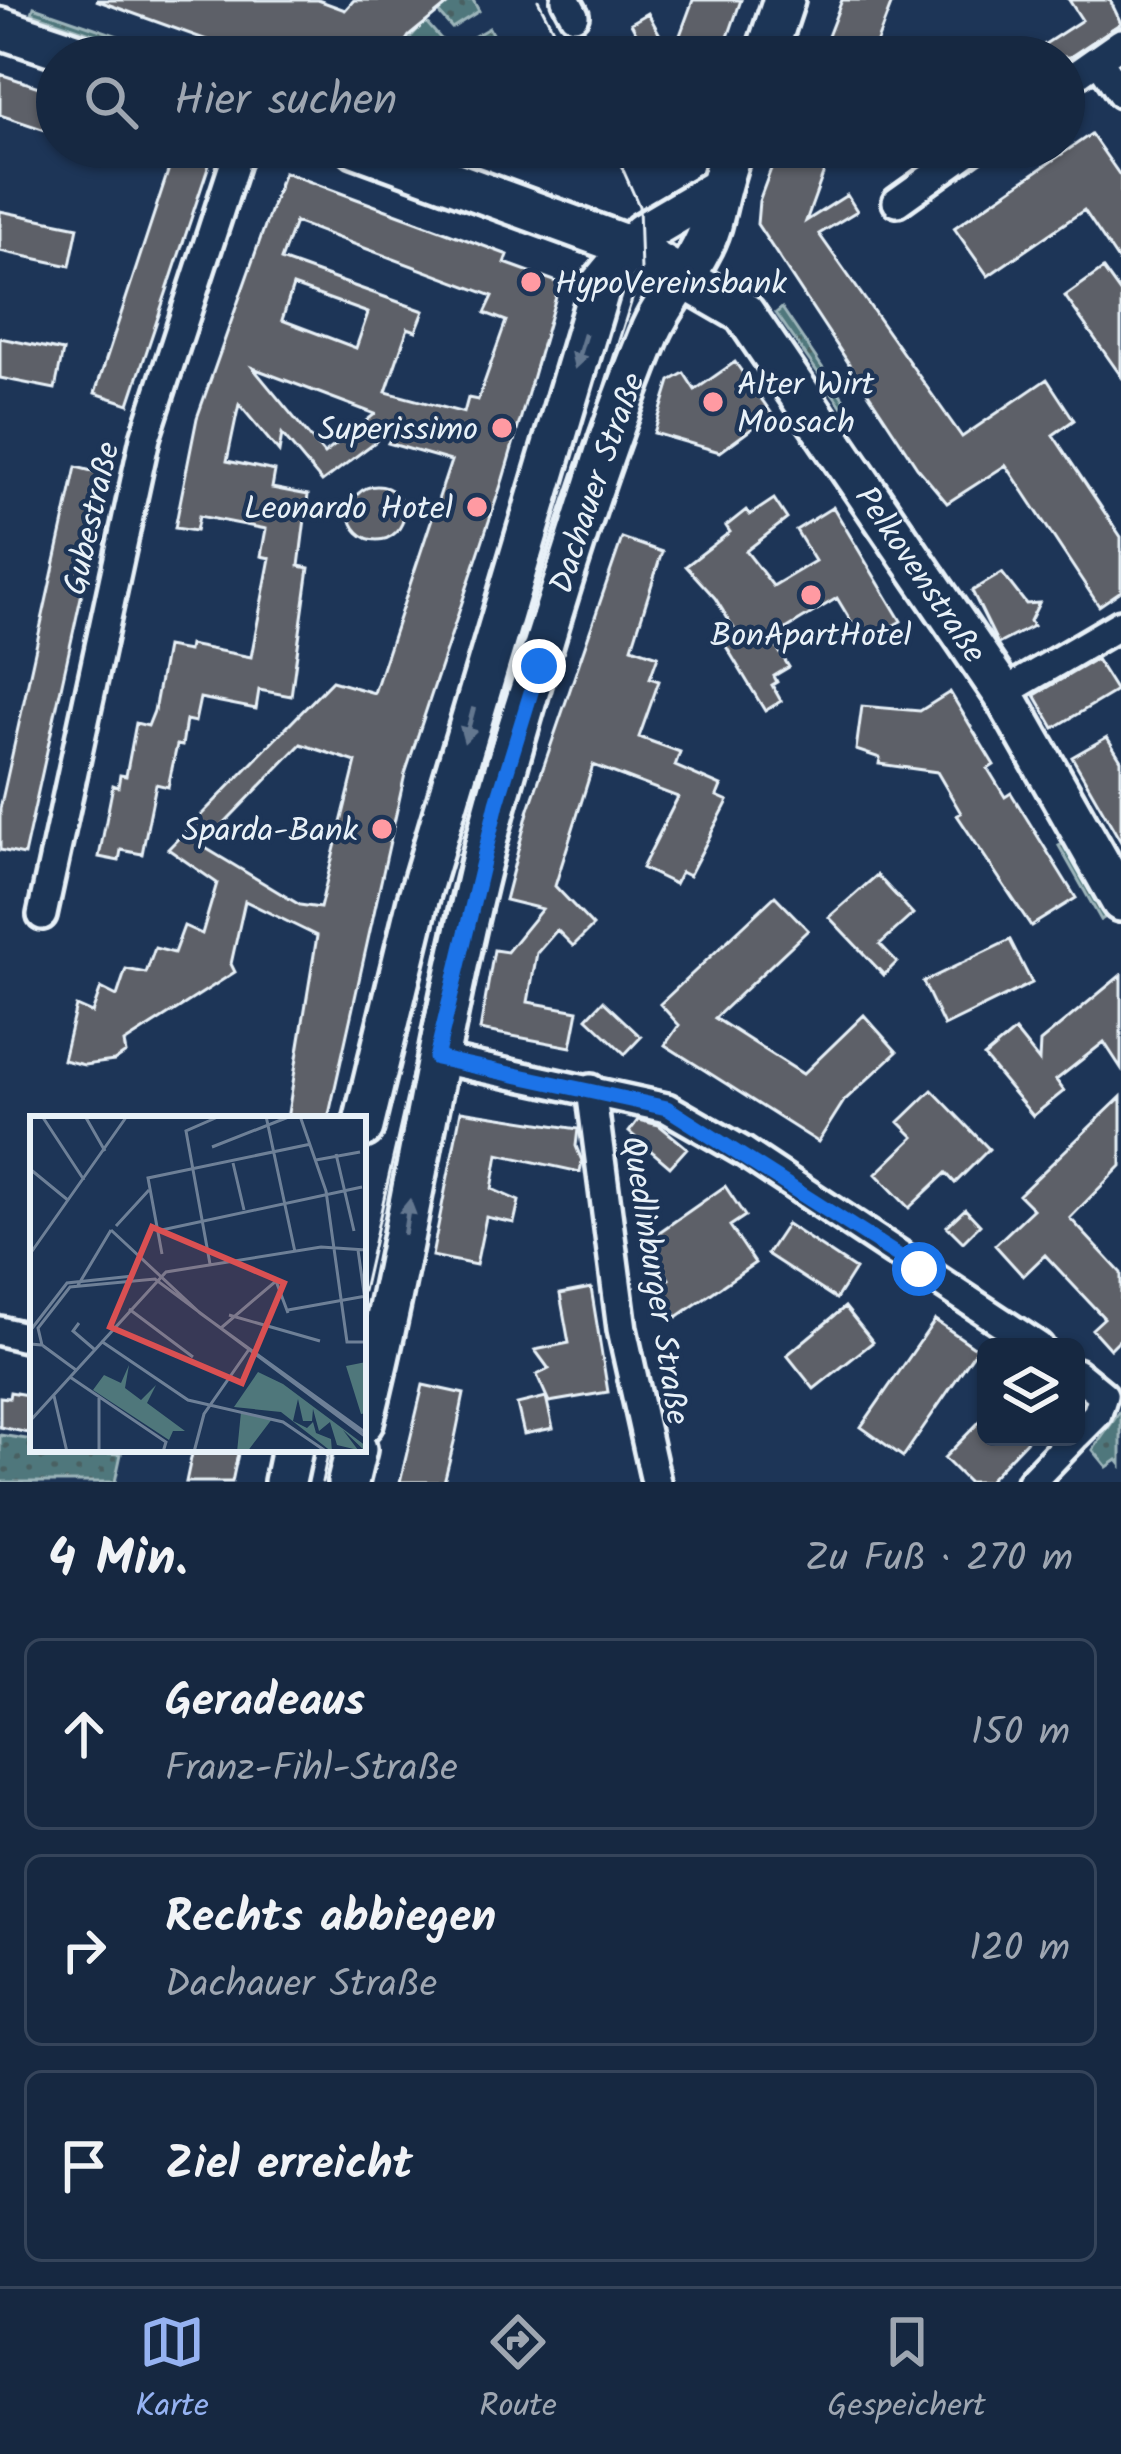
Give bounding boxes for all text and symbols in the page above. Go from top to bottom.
search box [36,36,1085,168]
text: Hier suchen [174,66,397,138]
icon: search [78,69,144,135]
place label: HypoVereinsbank [555,259,787,312]
marker: HypoVereinsbank [518,269,544,295]
one-way arrow [570,333,589,370]
place label: Alter Wirt Moosach [737,360,876,451]
street label: Dachauer Straße [537,365,662,601]
marker: Alter Wirt Moosach [700,389,726,415]
place label: Superissimo [318,405,478,458]
marker: Superissimo [489,415,515,441]
street label: Gubestraße [50,437,137,601]
street label: Pelkovenstraße [839,476,999,675]
place label: Leonardo Hotel [244,484,453,537]
marker: Leonardo Hotel [464,494,490,520]
marker: BonApartHotel [798,582,824,608]
place label: BonApartHotel [710,611,912,664]
route end [512,639,566,693]
one-way arrow [459,707,478,744]
place label: Sparda-Bank [182,806,359,859]
marker: Sparda-Bank [369,816,395,842]
inset map [30,1116,366,1452]
street label: Quedlinburger Straße [605,1132,703,1429]
one-way arrow [398,1197,417,1235]
route start [892,1242,946,1296]
map controls [977,1338,1085,1446]
button: layers [977,1338,1085,1446]
text: 4 Min. [48,1520,188,1601]
text: Zu Fuß · 270 m [805,1529,1073,1591]
text: Geradeaus [165,1667,365,1739]
icon: ahead [51,1701,117,1767]
text: 150 m [971,1703,1070,1765]
text: Franz-Fihl-Straße [165,1739,458,1801]
text: Rechts abbiegen [165,1883,496,1955]
icon: right [51,1917,117,1983]
text: 120 m [969,1919,1070,1981]
text: Dachauer Straße [165,1955,437,2017]
text: Ziel erreicht [165,2130,413,2202]
icon: arrive [51,2133,117,2199]
tab: Karte [135,2309,209,2434]
tab: Route [479,2309,557,2434]
tab: Gespeichert [827,2309,986,2434]

